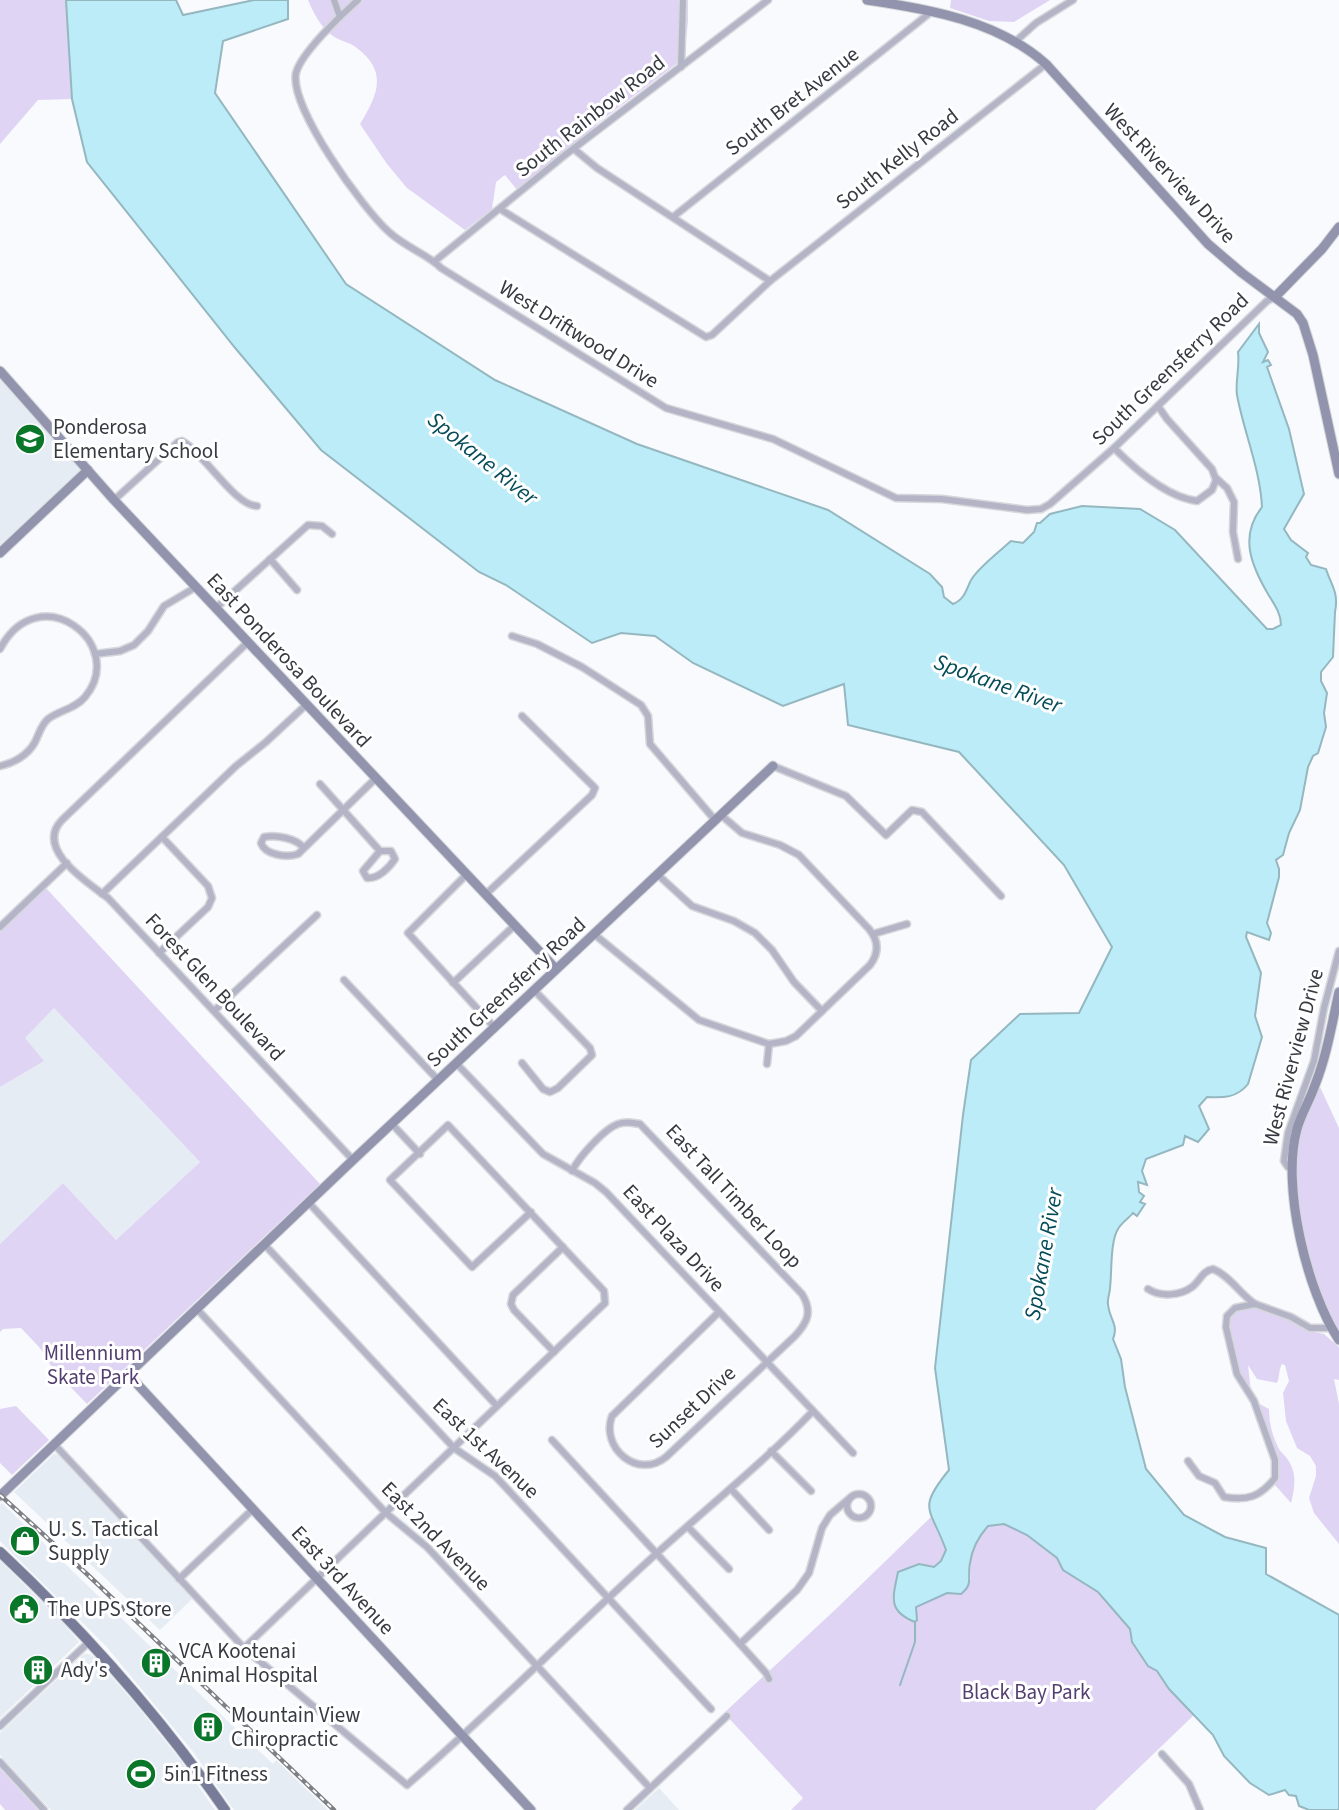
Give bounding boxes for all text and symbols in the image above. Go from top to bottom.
street label: South Bret Avenue [719,39,865,163]
street label: South Rainbow Road [509,48,671,184]
street label: West Riverview Drive [1097,96,1243,250]
street label: South Kelly Road [829,101,965,217]
street label: West Driftwood Drive [493,273,665,395]
street label: South Greensferry Road [1085,286,1255,452]
water label: Spokane River [420,403,546,514]
place label: Ponderosa Elementary School [53,412,219,466]
school or university icon: Ponderosa Elementary School [13,422,47,456]
street label: East Ponderosa Boulevard [200,566,378,754]
water label: Spokane River [929,645,1067,722]
street label: Forest Glen Boulevard [138,906,292,1068]
street label: South Greensferry Road [420,910,592,1074]
street label: West Riverview Drive [1255,965,1331,1149]
street label: East Tall Timber Loop [659,1117,809,1275]
street label: East Plaza Drive [616,1177,732,1299]
water label: Spokane River [1016,1184,1072,1323]
park label: Millennium Skate Park [44,1338,142,1392]
street label: Sunset Drive [642,1359,742,1455]
street label: East 1st Avenue [426,1391,546,1505]
street label: East 2nd Avenue [375,1475,497,1597]
place label: U. S. Tactical Supply [48,1514,159,1568]
street label: East 3rd Avenue [284,1519,402,1641]
shop icon: U. S. Tactical Supply [8,1524,42,1558]
public building icon: The UPS Store [7,1592,41,1626]
place label: The UPS Store [47,1594,171,1624]
place label: VCA Kootenai Animal Hospital [179,1636,318,1690]
building icon: VCA Kootenai Animal Hospital [139,1646,173,1680]
building icon: Ady's [21,1653,55,1687]
place label: Ady's [61,1655,108,1685]
park label: Black Bay Park [962,1677,1091,1707]
place label: Mountain View Chiropractic [231,1700,360,1754]
building icon: Mountain View Chiropractic [191,1710,225,1744]
sports icon: 5in1 Fitness [124,1757,158,1791]
place label: 5in1 Fitness [164,1759,268,1789]

